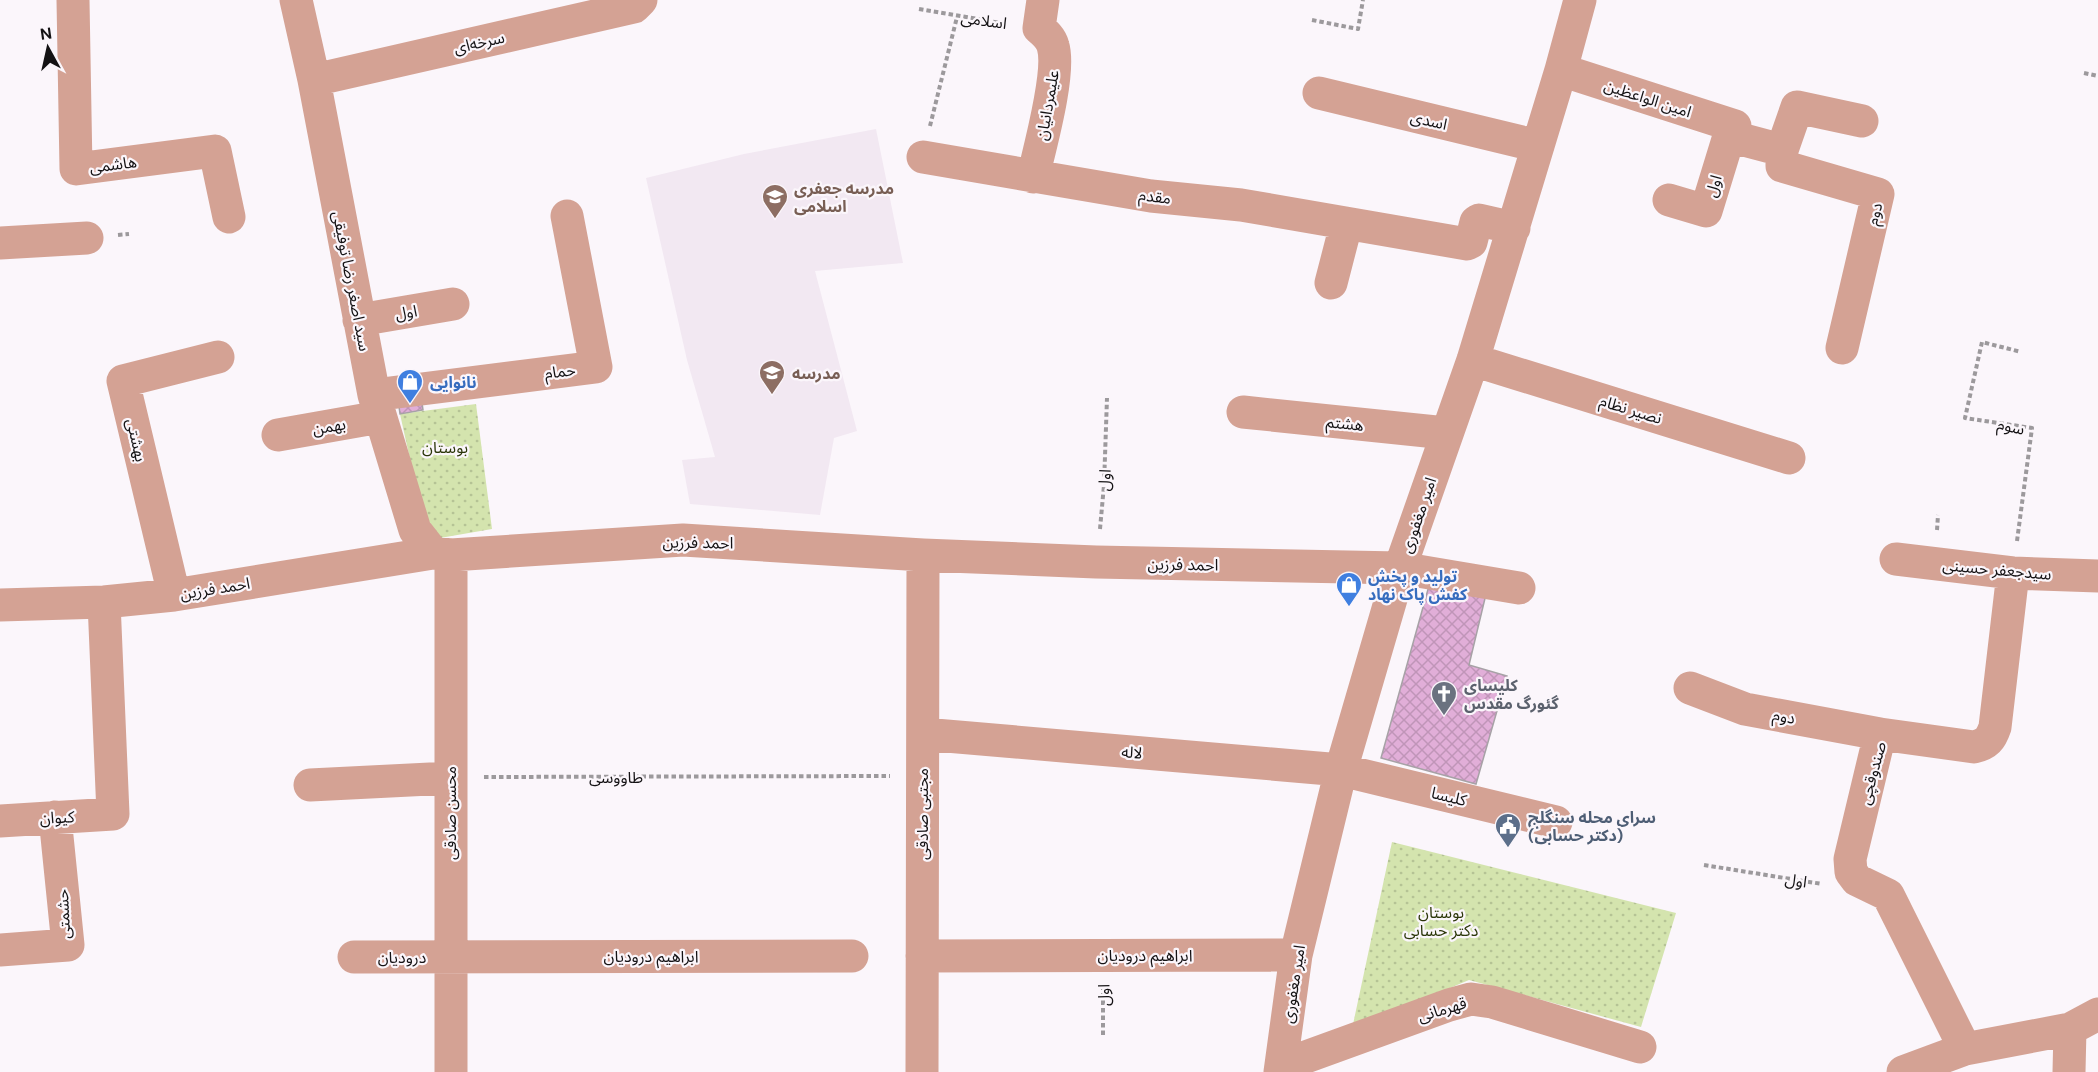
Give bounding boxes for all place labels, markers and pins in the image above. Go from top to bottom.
place label: مدرسه جعفری اسلامی [794,178,894,217]
school or university icon: مدرسه جعفری اسلامی [760,182,790,220]
school or university icon: مدرسه [757,358,787,396]
place label: مدرسه [792,363,841,384]
shop icon: نانوایی [395,367,425,405]
place label: نانوایی [430,372,477,393]
place label: تولید و پخش کفش پاک نهاد [1368,566,1468,605]
shop icon: تولید و پخش کفش پاک نهاد [1334,570,1364,608]
place label: کلیسای گئورگ مقدس [1464,675,1560,714]
church icon: کلیسای گئورگ مقدس [1429,679,1459,717]
place label: سرای محله سنگلج (دکتر حسابی) [1528,807,1656,846]
public building icon: سرای محله سنگلج (دکتر حسابی) [1493,811,1523,849]

